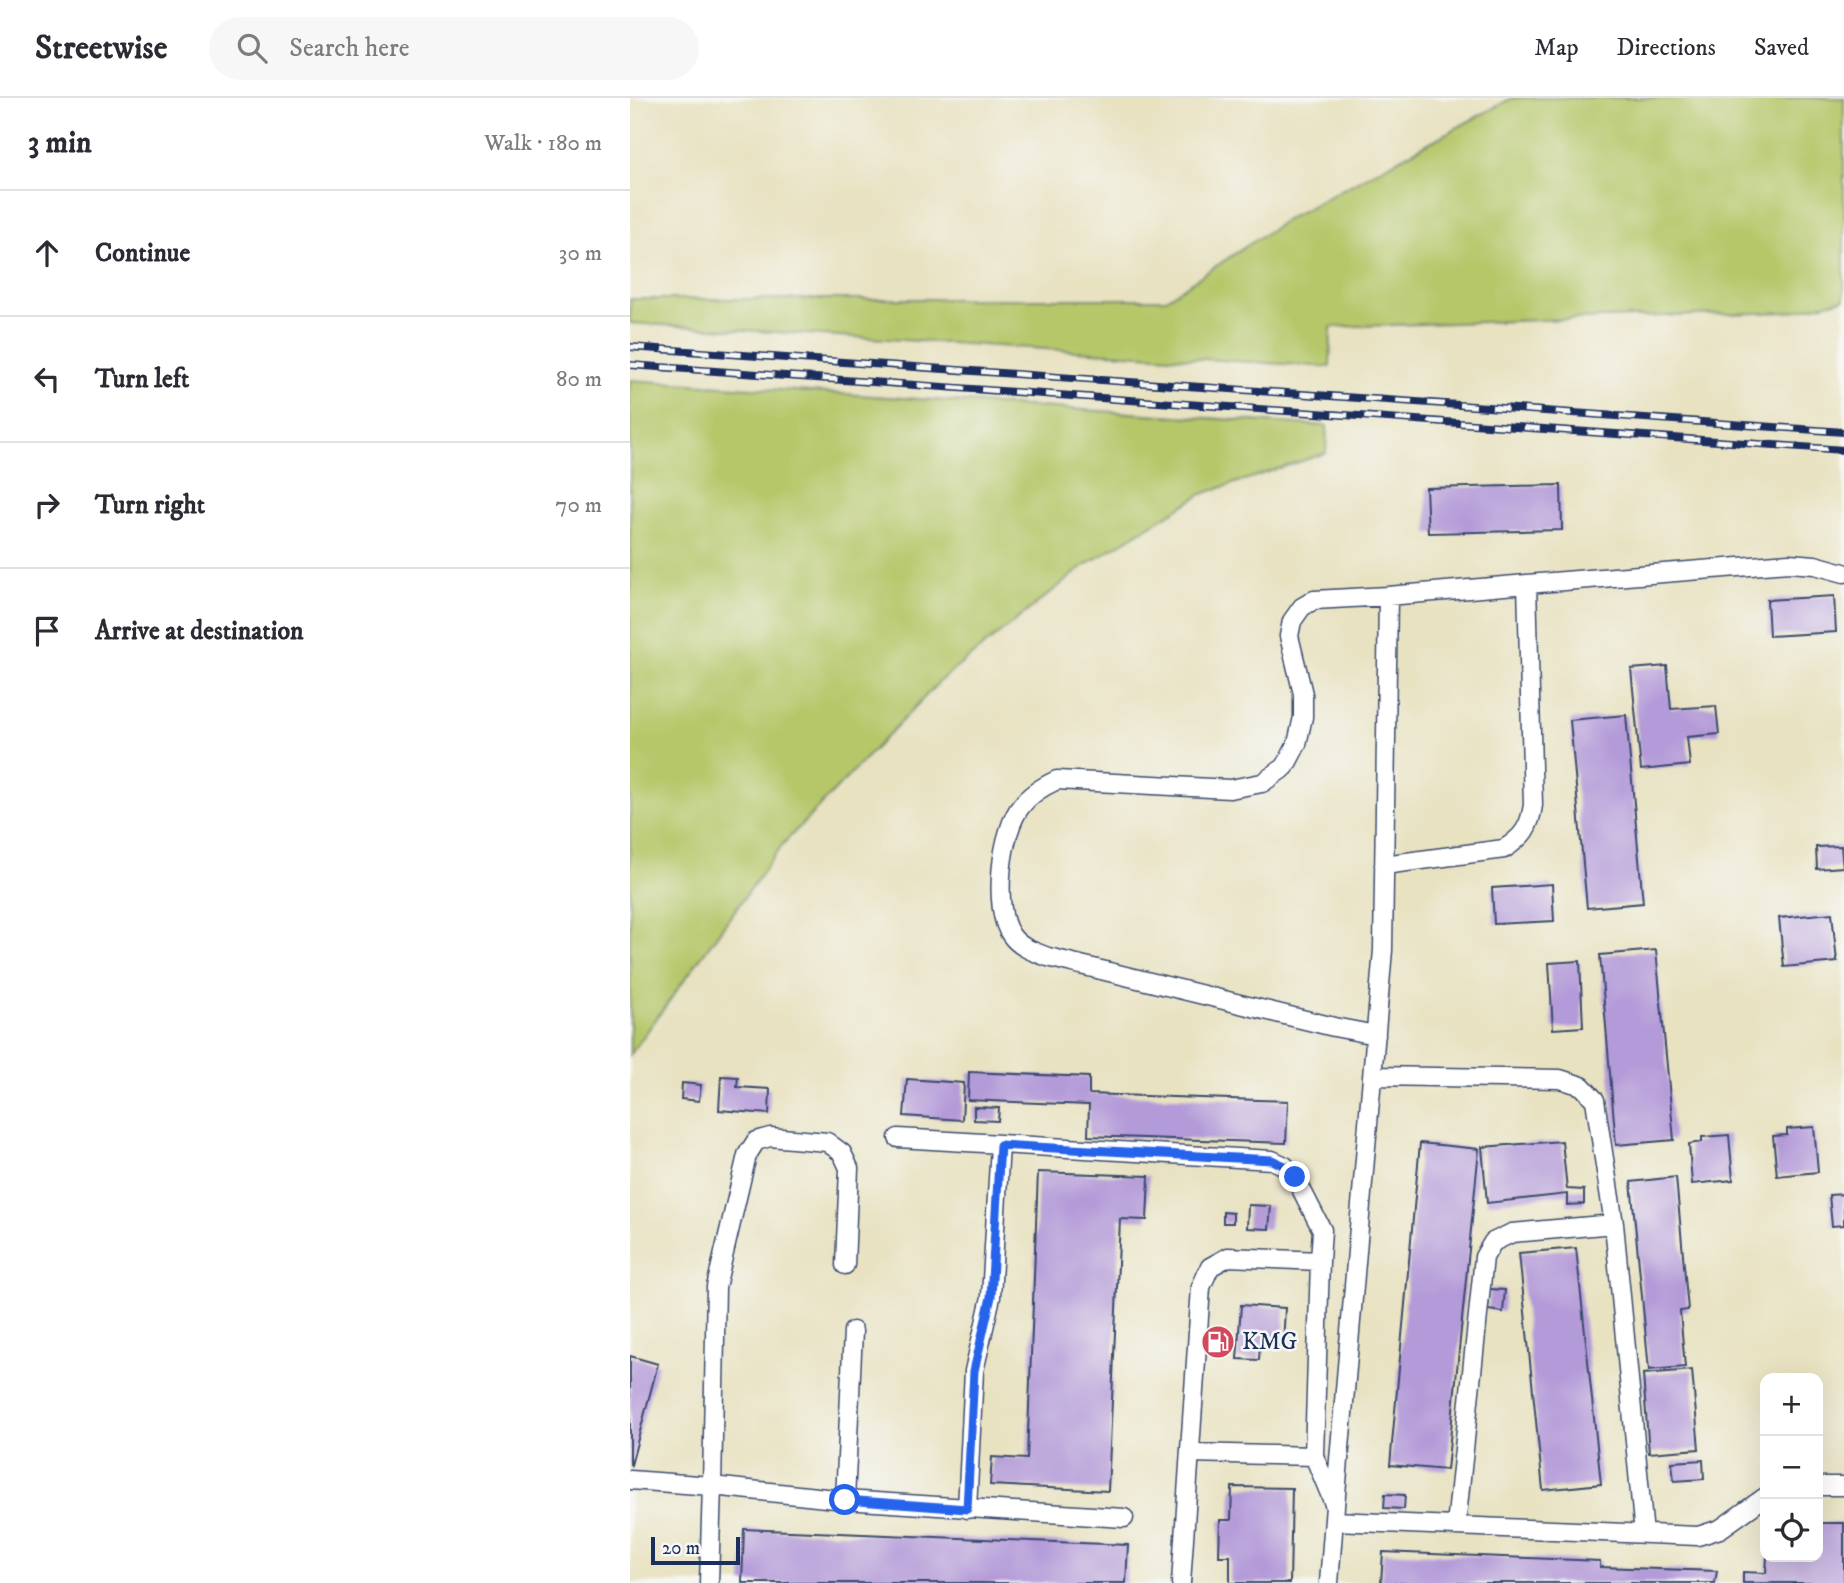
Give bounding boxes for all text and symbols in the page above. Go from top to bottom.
search box [209,17,699,80]
text: Streetwise [35,28,167,69]
icon: search [233,29,271,67]
text: Search here [289,32,409,65]
text: Map [1534,33,1579,63]
text: Directions [1617,33,1716,63]
text: Saved [1754,33,1809,63]
text: 3 min [28,125,92,162]
text: Walk · 180 m [484,129,602,158]
icon: ahead [28,234,66,272]
text: Continue [95,237,190,270]
text: 30 m [559,239,602,268]
icon: left [28,360,66,398]
text: Turn left [95,363,189,396]
text: 80 m [556,365,602,394]
icon: right [28,486,66,524]
text: Turn right [95,489,205,522]
text: 70 m [555,491,602,520]
icon: arrive [28,612,66,650]
text: Arrive at destination [95,615,304,648]
route end [1279,1161,1310,1192]
fuel station icon: KMG [1199,1323,1237,1361]
place label: KMG [1242,1327,1298,1357]
map controls [1760,1373,1823,1562]
button: + [1760,1373,1823,1436]
button: − [1760,1436,1823,1499]
route start [829,1484,860,1515]
button: locate [1760,1499,1823,1562]
scale bar [651,1534,740,1566]
text: 20 m [662,1537,700,1560]

